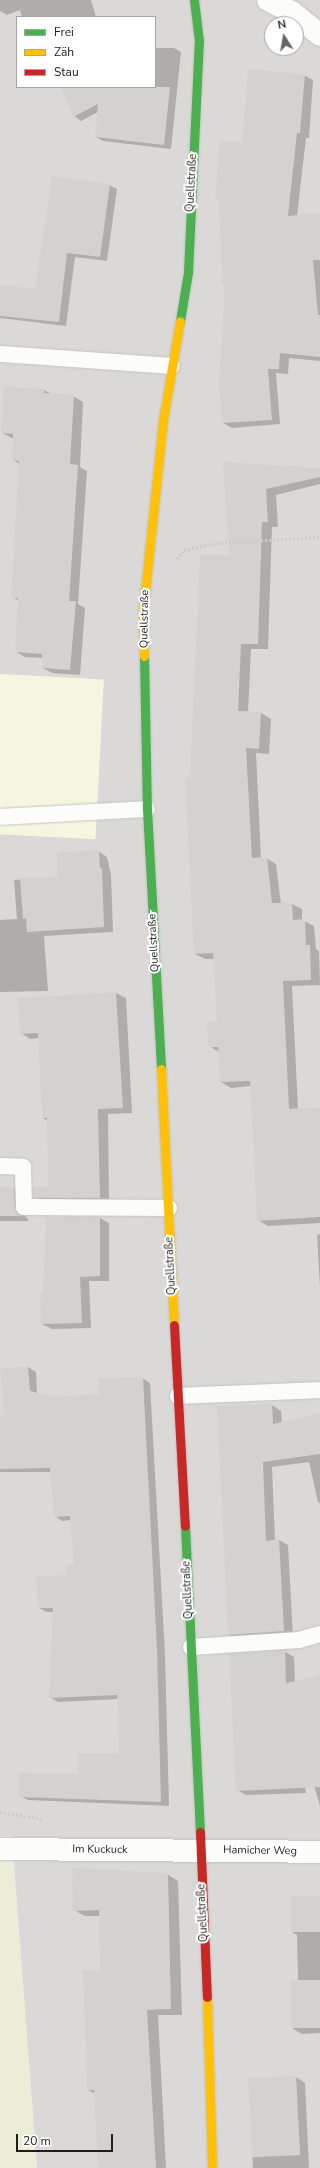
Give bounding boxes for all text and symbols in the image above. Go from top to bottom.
legend [16,16,156,88]
north arrow [264,16,304,56]
text: N [276,17,287,33]
text: Frei [54,24,74,40]
text: Zäh [54,44,74,60]
text: Stau [54,64,79,80]
street label: Quellstraße [184,154,200,212]
street label: Quellstraße [138,590,152,648]
street label: Quellstraße [146,914,162,972]
street label: Quellstraße [163,1237,179,1295]
street label: Quellstraße [180,1561,196,1619]
street label: Im Kuckuck [72,1843,128,1857]
street label: Hamicher Weg [223,1844,297,1858]
street label: Quellstraße [195,1884,211,1942]
scale bar [18,2126,115,2152]
text: 20 m [23,2133,51,2149]

